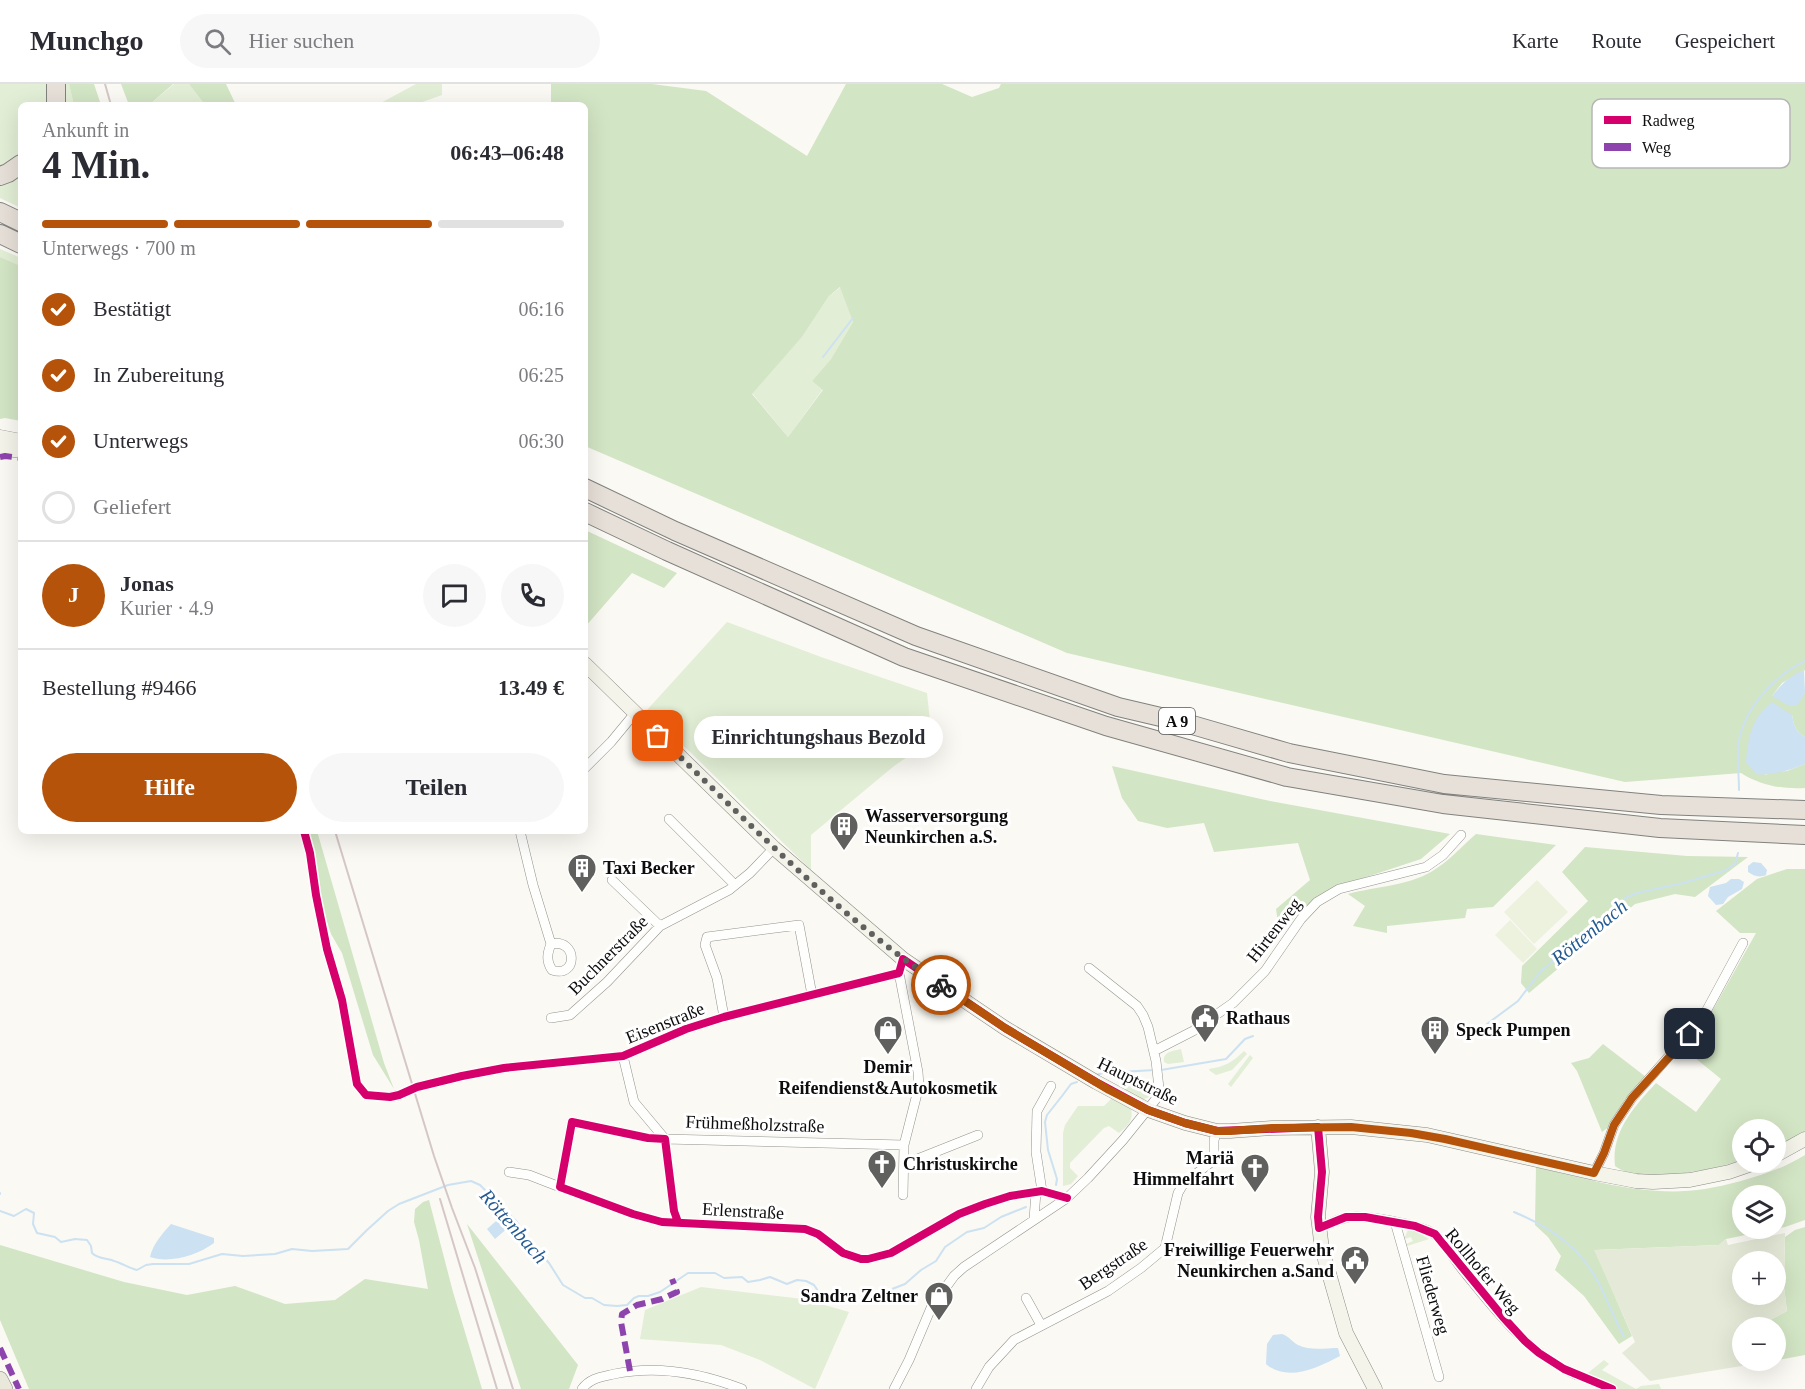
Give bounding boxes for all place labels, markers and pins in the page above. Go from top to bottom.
pin [632,710,683,761]
callout: Einrichtungshaus Bezold [694,715,943,757]
place label: Wasserversorgung Neunkirchen a.S. [865,806,1008,847]
building icon: Wasserversorgung Neunkirchen a.S. [828,810,860,852]
building icon: Taxi Becker [566,852,598,894]
place label: Taxi Becker [603,858,695,878]
public building icon: Rathaus [1189,1002,1221,1044]
place label: Rathaus [1226,1008,1290,1028]
pin [1664,1008,1715,1059]
shop icon: Demir Reifendienst&Autokosmetik [872,1014,904,1056]
building icon: Speck Pumpen [1419,1014,1451,1056]
place label: Speck Pumpen [1456,1020,1571,1040]
place label: Demir Reifendienst&Autokosmetik [779,1057,998,1098]
church icon: Christuskirche [866,1148,898,1190]
place label: Mariä Himmelfahrt [1133,1148,1234,1189]
church icon: Mariä Himmelfahrt [1239,1152,1271,1194]
place label: Christuskirche [903,1154,1018,1174]
place label: Freiwillige Feuerwehr Neunkirchen a.Sand [1164,1240,1334,1281]
public building icon: Freiwillige Feuerwehr Neunkirchen a.Sand [1339,1244,1371,1286]
shop icon: Sandra Zeltner [923,1280,955,1322]
place label: Sandra Zeltner [800,1286,918,1306]

